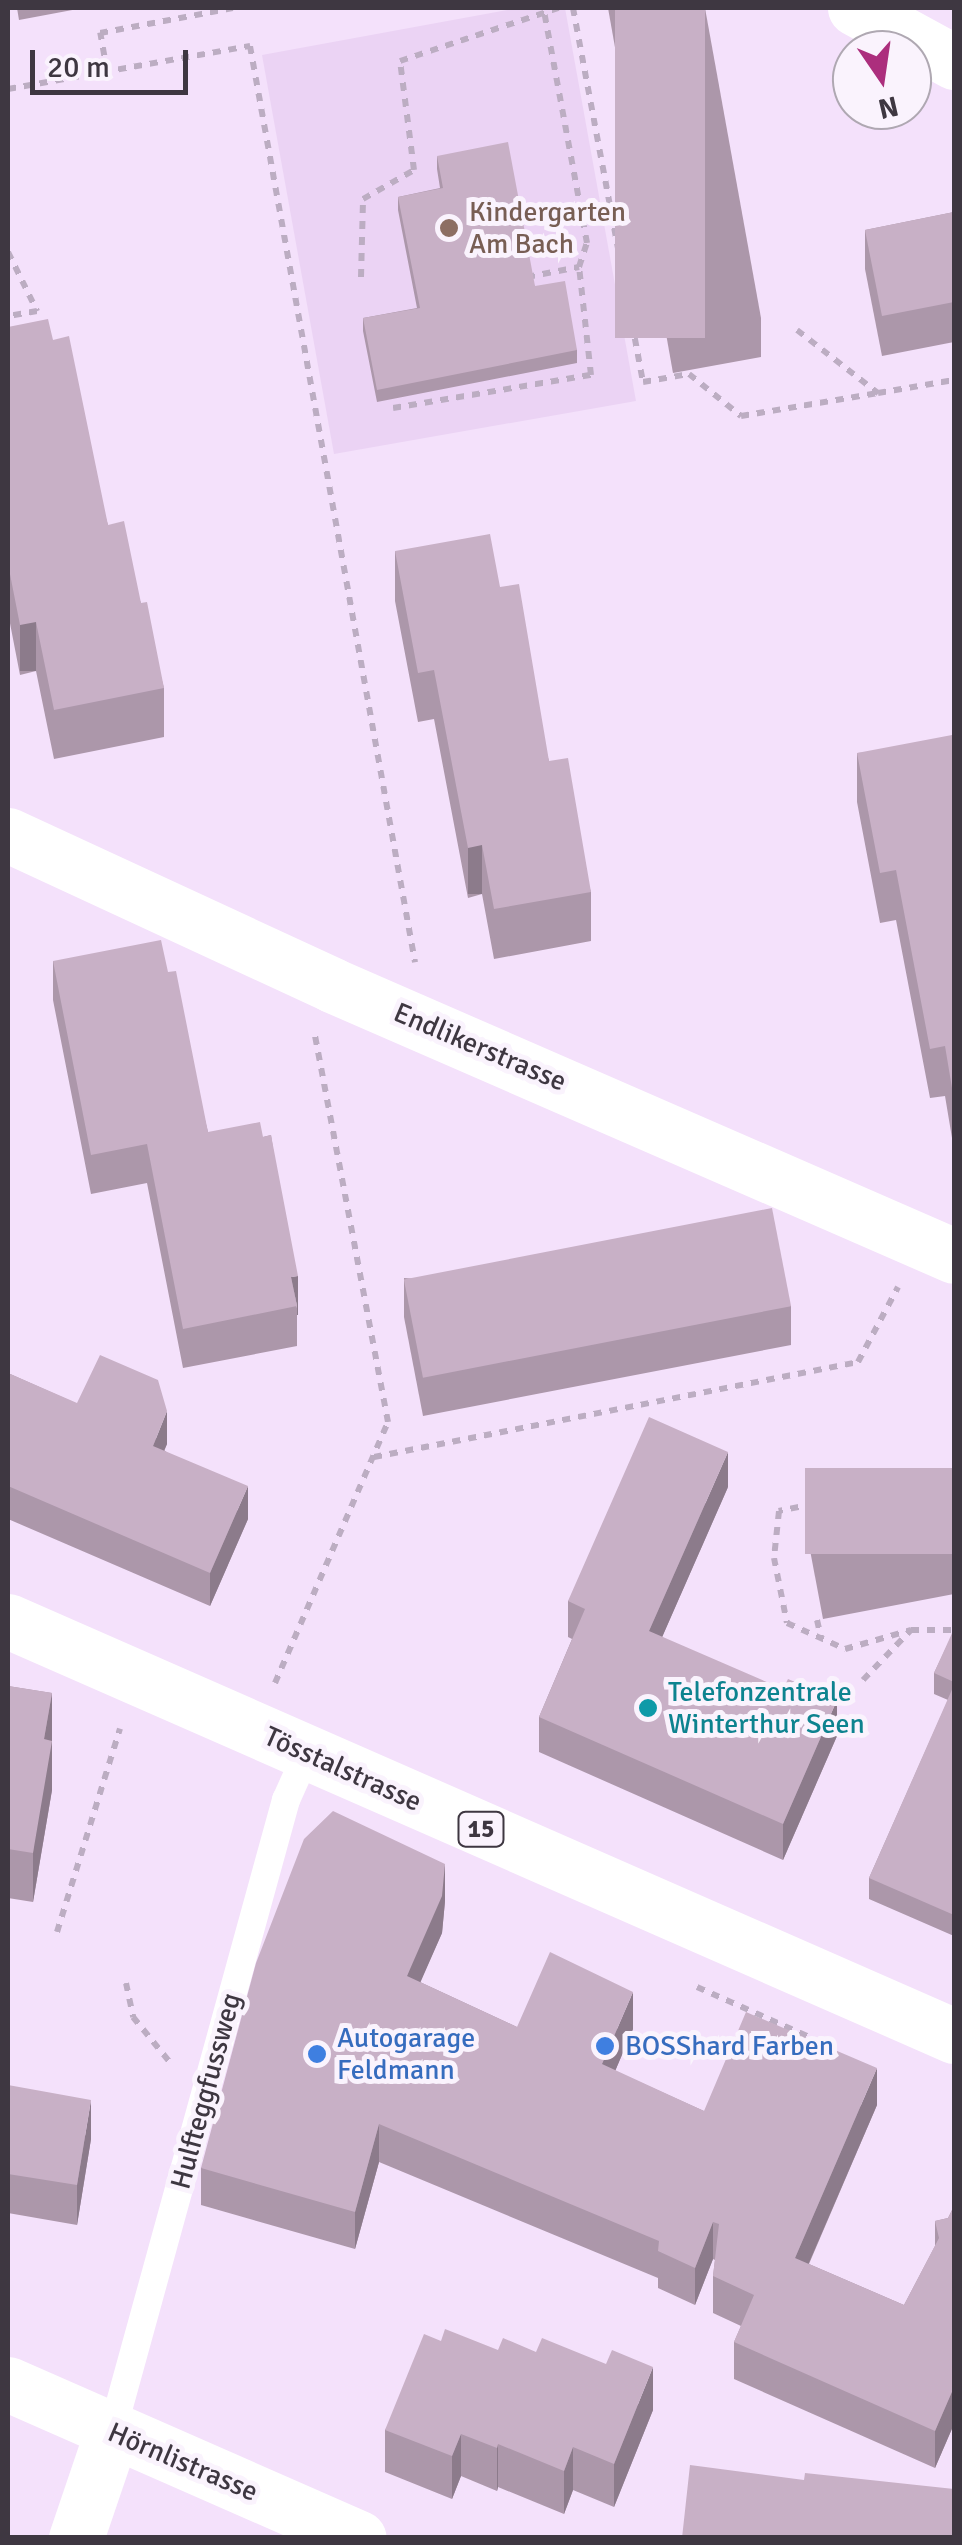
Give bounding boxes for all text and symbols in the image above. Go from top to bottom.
scale bar [35,30,192,92]
north arrow [832,30,932,130]
text: 20 m [47,49,110,86]
text: N [875,89,902,126]
place label: Kindergarten Am Bach [469,195,626,261]
marker: Kindergarten Am Bach [438,217,460,239]
street label: Endlikerstrasse [389,996,571,1098]
place label: Telefonzentrale Winterthur Seen [668,1675,865,1741]
marker: Telefonzentrale Winterthur Seen [637,1697,659,1719]
street label: Tösstalstrasse [259,1719,427,1819]
road number: 15 [456,1809,506,1849]
street label: Hulfteggfussweg [164,1989,248,2193]
place label: Autogarage Feldmann [337,2021,475,2087]
place label: BOSShard Farben [625,2029,834,2063]
marker: BOSShard Farben [594,2035,616,2057]
marker: Autogarage Feldmann [306,2043,328,2065]
street label: Hörnlistrasse [103,2415,263,2509]

